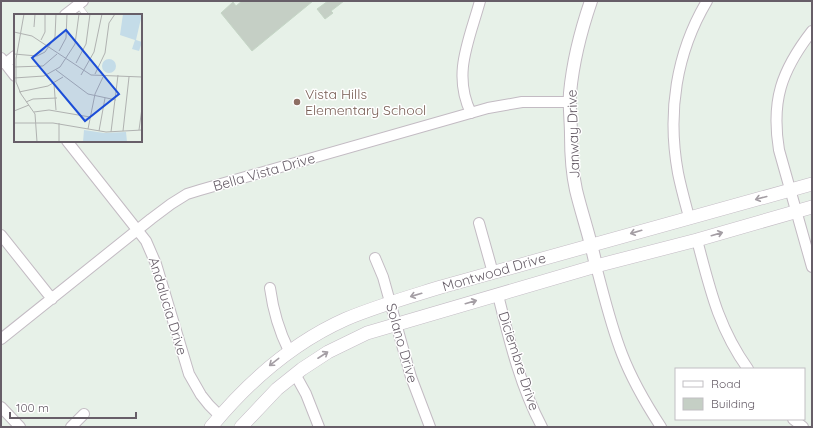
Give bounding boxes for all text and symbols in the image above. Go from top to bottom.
inset map [14,14,142,142]
place label: Vista Hills Elementary School [305,85,426,119]
street label: Janway Drive [562,89,584,179]
marker: Vista Hills Elementary School [292,97,302,107]
street label: Bella Vista Drive [211,149,317,195]
one-way arrow [755,195,768,202]
one-way arrow [629,229,642,236]
one-way arrow [711,230,724,237]
street label: Montwood Drive [440,249,548,295]
street label: Andalucia Drive [145,255,191,357]
one-way arrow [410,292,423,299]
one-way arrow [464,298,477,306]
street label: Solano Drive [382,301,422,385]
street label: Diciembre Drive [495,309,543,413]
one-way arrow [317,351,328,360]
one-way arrow [269,358,280,366]
legend [675,368,805,420]
text: Road [711,376,741,391]
scale bar [10,394,136,420]
text: Building [711,396,755,411]
text: 100 m [16,400,49,415]

